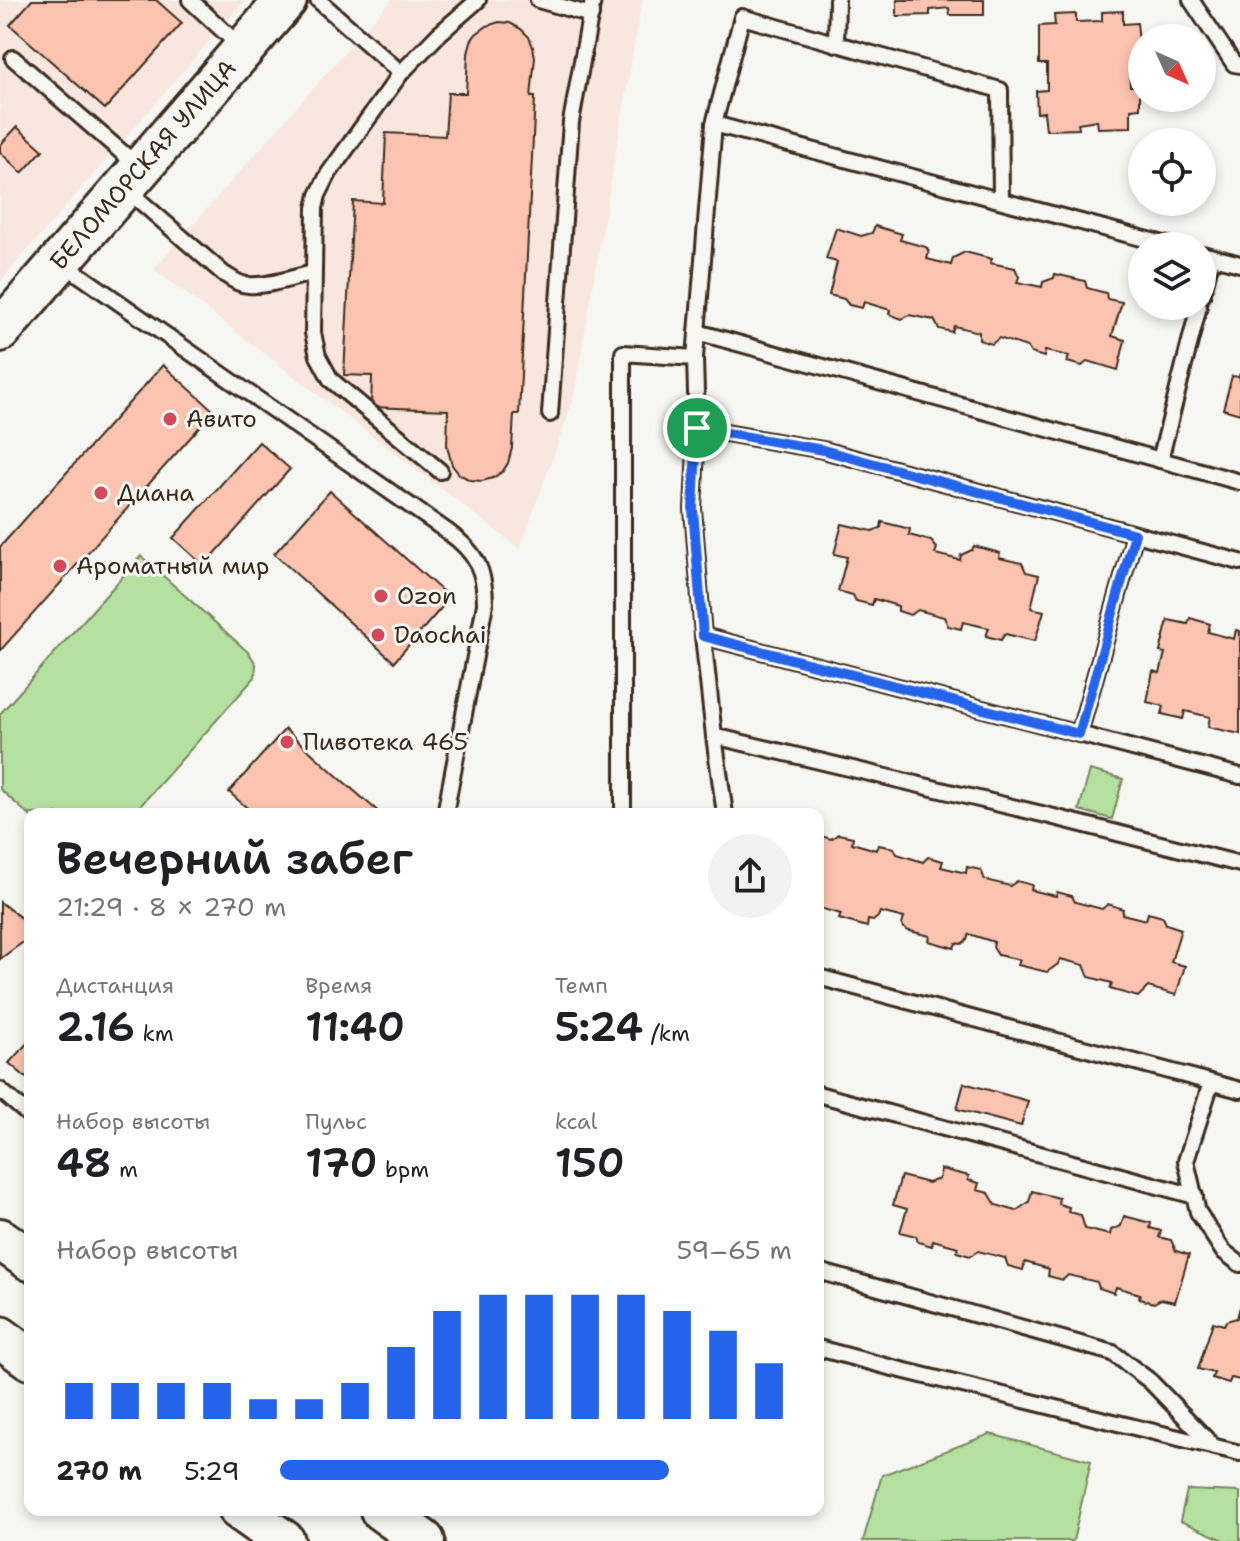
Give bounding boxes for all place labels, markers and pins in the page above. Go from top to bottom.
pin [663,394,731,462]
place label: Авито [186,403,257,435]
marker: Авито [161,410,179,428]
place label: Диана [117,477,194,509]
marker: Диана [92,484,110,502]
place label: Ароматный мир [76,550,269,582]
marker: Ароматный мир [51,557,69,575]
place label: Ozon [397,580,457,612]
marker: Ozon [372,587,390,605]
place label: Daochai [394,619,487,651]
marker: Daochai [369,626,387,644]
place label: Пивотека 465 [303,726,468,758]
marker: Пивотека 465 [278,733,296,751]

